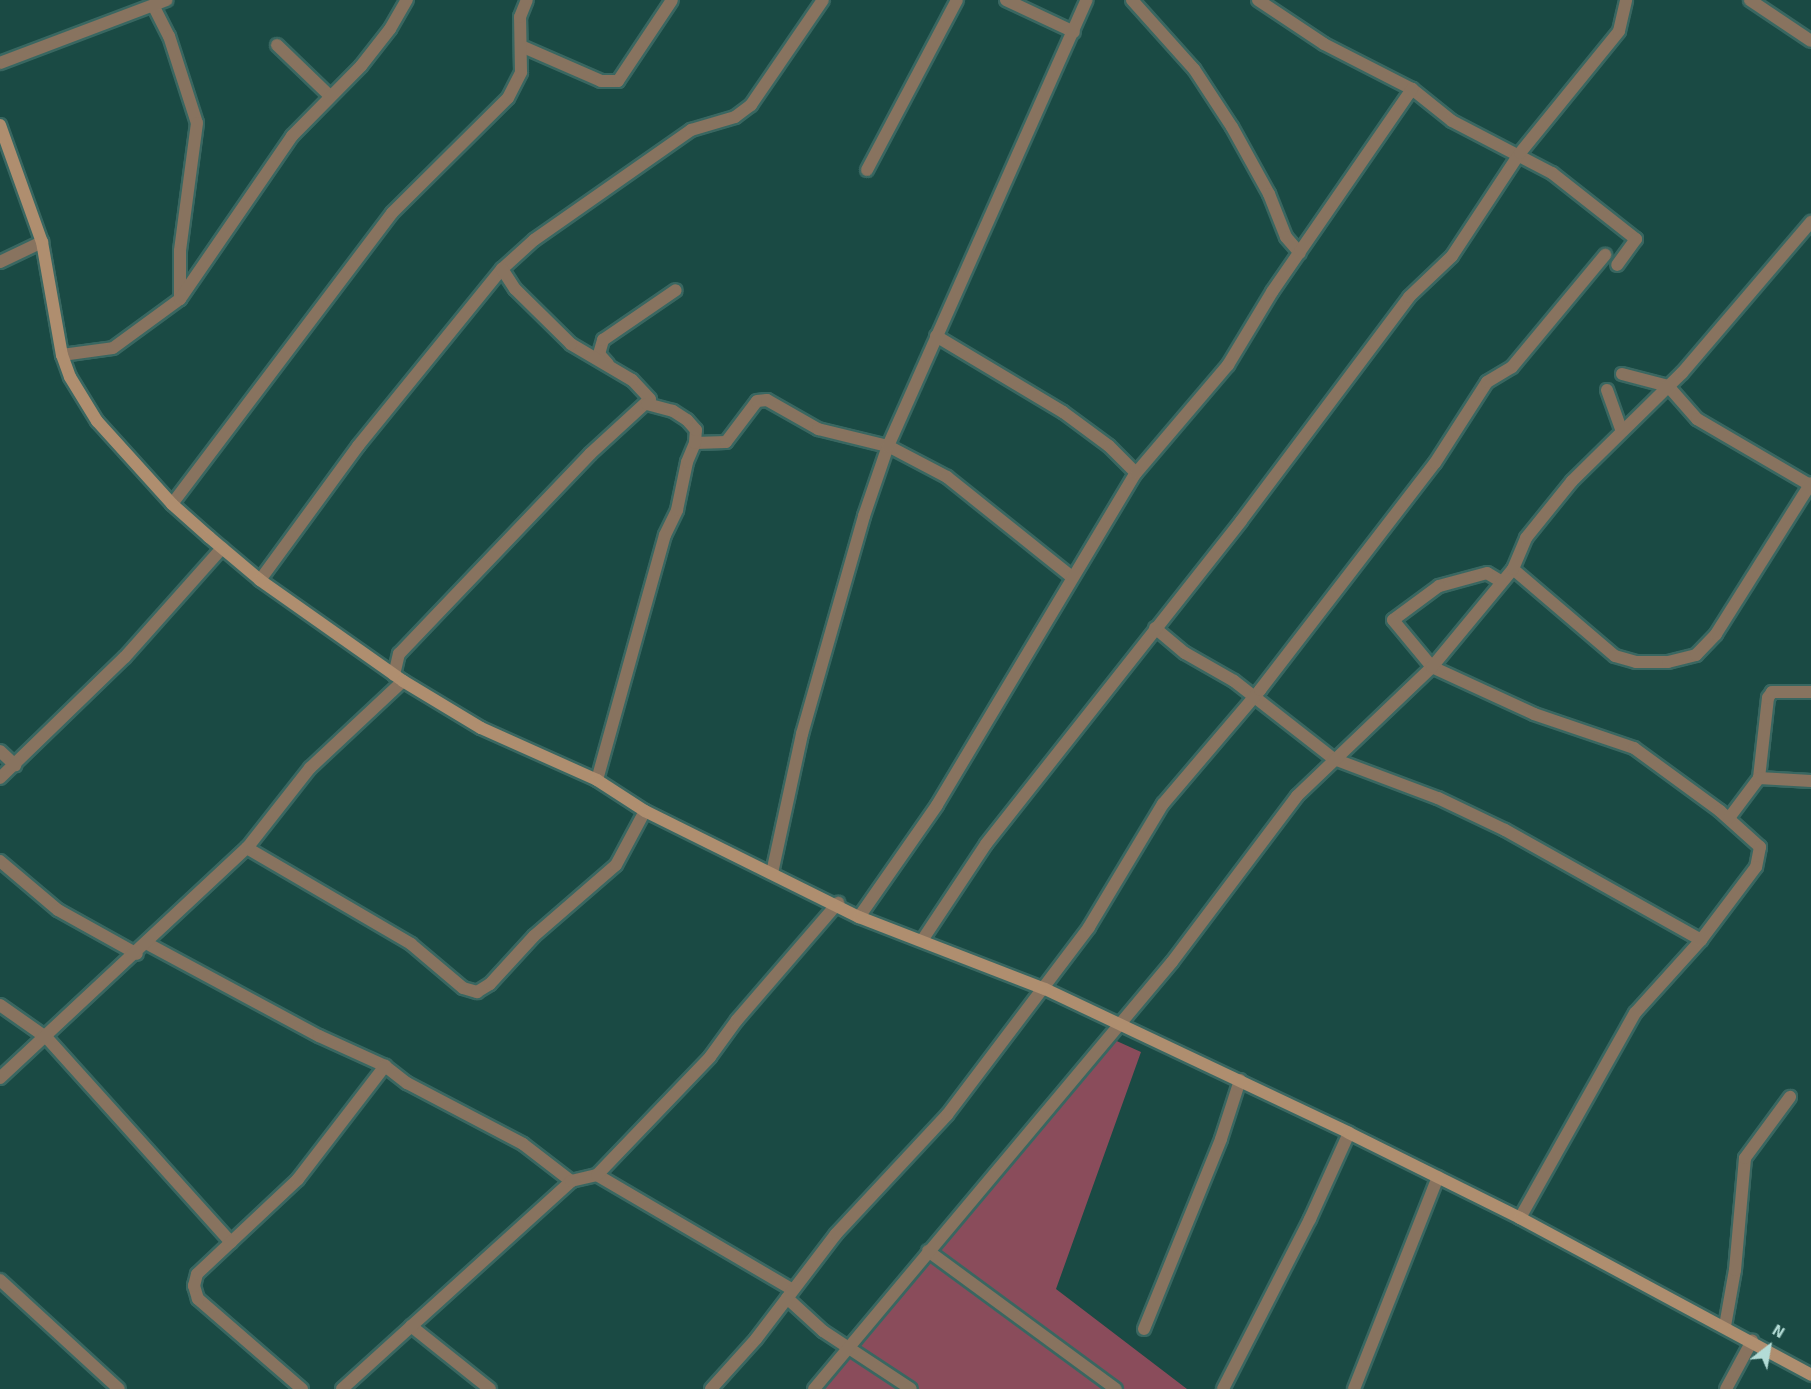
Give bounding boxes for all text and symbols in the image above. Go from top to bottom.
north arrow [1739,1317,1799,1377]
text: N [1768,1320,1788,1343]

